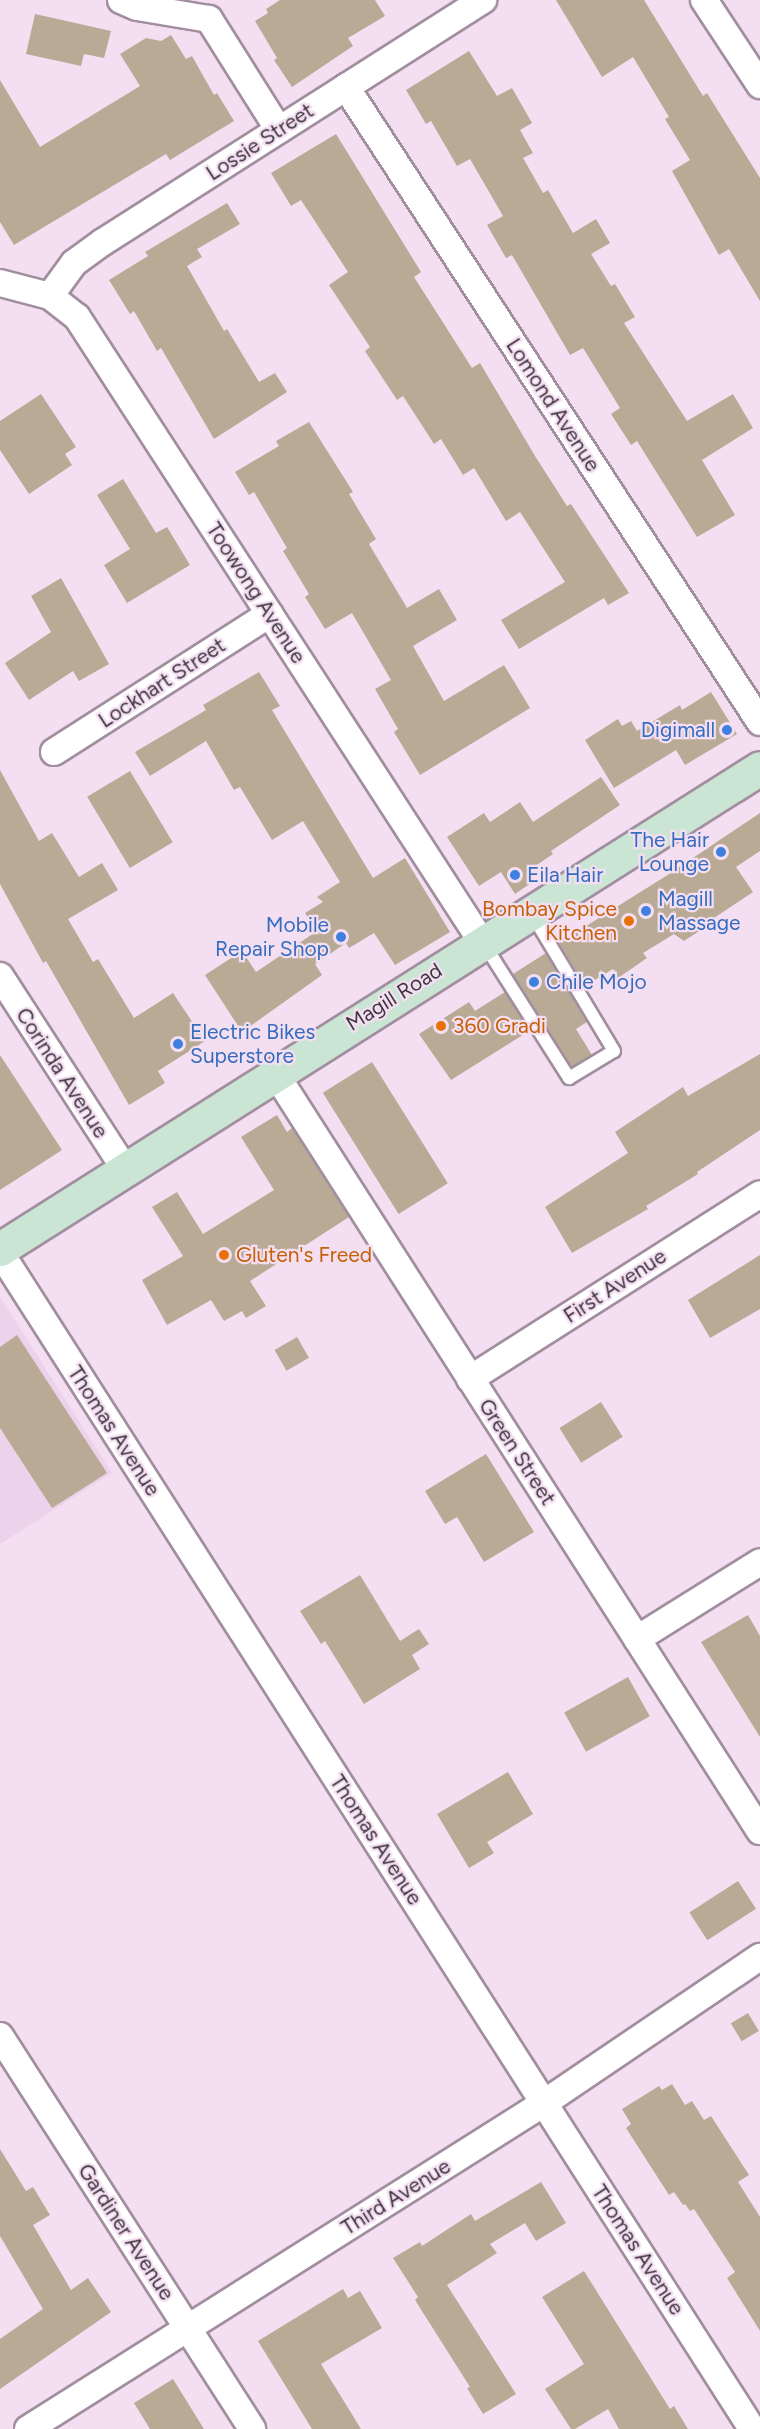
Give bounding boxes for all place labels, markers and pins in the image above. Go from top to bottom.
place label: Digimall [641,717,715,743]
marker: Digimall [720,723,734,737]
place label: The Hair Lounge [631,827,709,877]
marker: The Hair Lounge [714,845,728,859]
place label: Eila Hair [527,862,603,888]
marker: Eila Hair [508,868,522,882]
place label: Magill Massage [658,886,741,936]
place label: Bombay Spice Kitchen [482,896,617,946]
marker: Magill Massage [639,904,653,918]
place label: Mobile Repair Shop [215,912,329,962]
marker: Bombay Spice Kitchen [622,914,636,928]
marker: Mobile Repair Shop [334,930,348,944]
place label: Chile Mojo [546,969,647,995]
marker: Chile Mojo [527,975,541,989]
place label: 360 Gradi [453,1013,546,1039]
place label: Electric Bikes Superstore [190,1019,315,1069]
marker: 360 Gradi [434,1019,448,1033]
marker: Electric Bikes Superstore [171,1037,185,1051]
place label: Gluten's Freed [236,1242,372,1268]
marker: Gluten's Freed [217,1248,231,1262]

